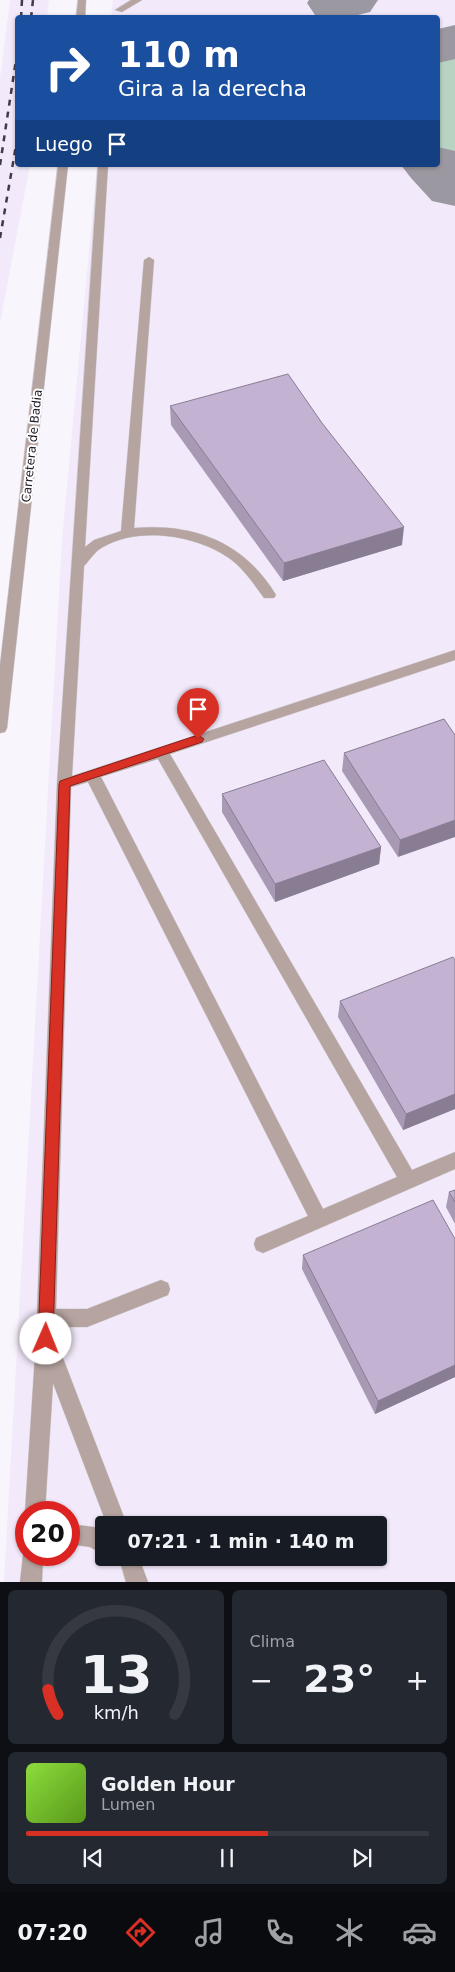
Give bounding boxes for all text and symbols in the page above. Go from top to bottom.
icon: right [35,35,100,100]
text: 110 m [118,35,240,75]
text: Gira a la derecha [118,76,307,101]
icon: arrive [103,130,131,158]
text: Luego [35,133,93,155]
street label: Carretera de Badia [19,389,45,503]
pin [177,688,219,739]
icon: arrive [184,695,212,723]
position arrow [19,1312,71,1364]
speed limit sign: 20 [15,1501,80,1566]
text: 07:21 · 1 min · 140 m [127,1530,355,1552]
text: Clima [250,1632,295,1651]
text: 13 [80,1645,152,1705]
text: 23° [303,1657,375,1701]
text: − [250,1664,273,1697]
text: + [406,1664,429,1697]
text: km/h [93,1702,138,1723]
text: Golden Hour [101,1773,235,1795]
text: Lumen [101,1795,155,1814]
icon: previous [79,1844,107,1872]
icon: pause [213,1844,241,1872]
icon: next [348,1844,376,1872]
icon: directions [123,1915,158,1950]
icon: music [192,1915,227,1950]
icon: phone [262,1915,297,1950]
icon: climate [332,1915,367,1950]
icon: car [402,1915,437,1950]
text: 07:20 [17,1920,88,1945]

